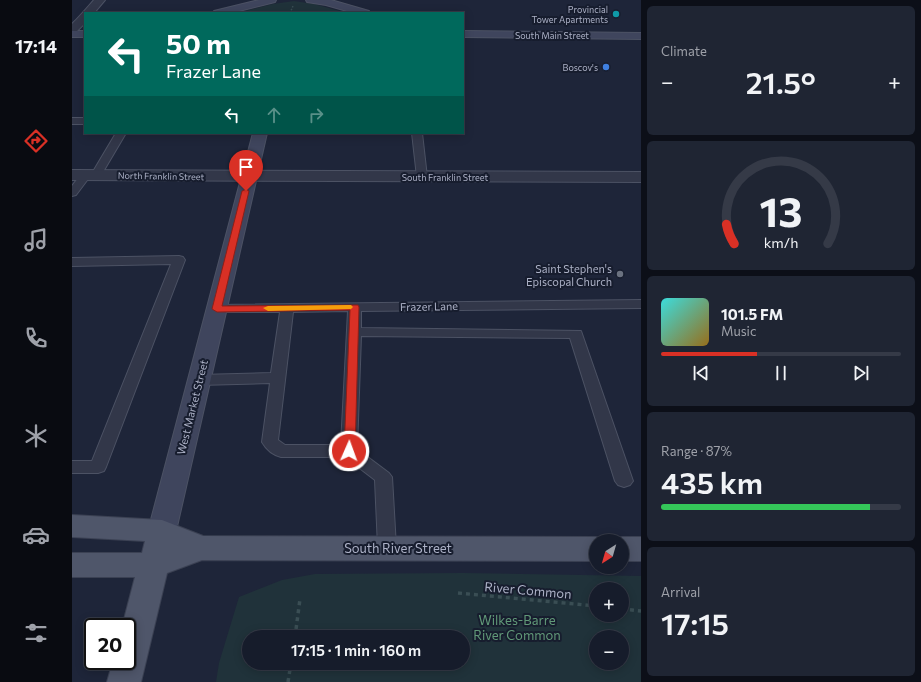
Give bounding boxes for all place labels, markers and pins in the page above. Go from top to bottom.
place label: Provincial Tower Apartments [532,4,608,25]
marker: Provincial Tower Apartments [611,9,621,19]
place label: Boscov's [563,62,598,73]
marker: Boscov's [601,62,611,72]
pin [229,150,263,191]
place label: Saint Stephen's Episcopal Church [526,262,612,288]
marker: Saint Stephen's Episcopal Church [615,269,625,279]

